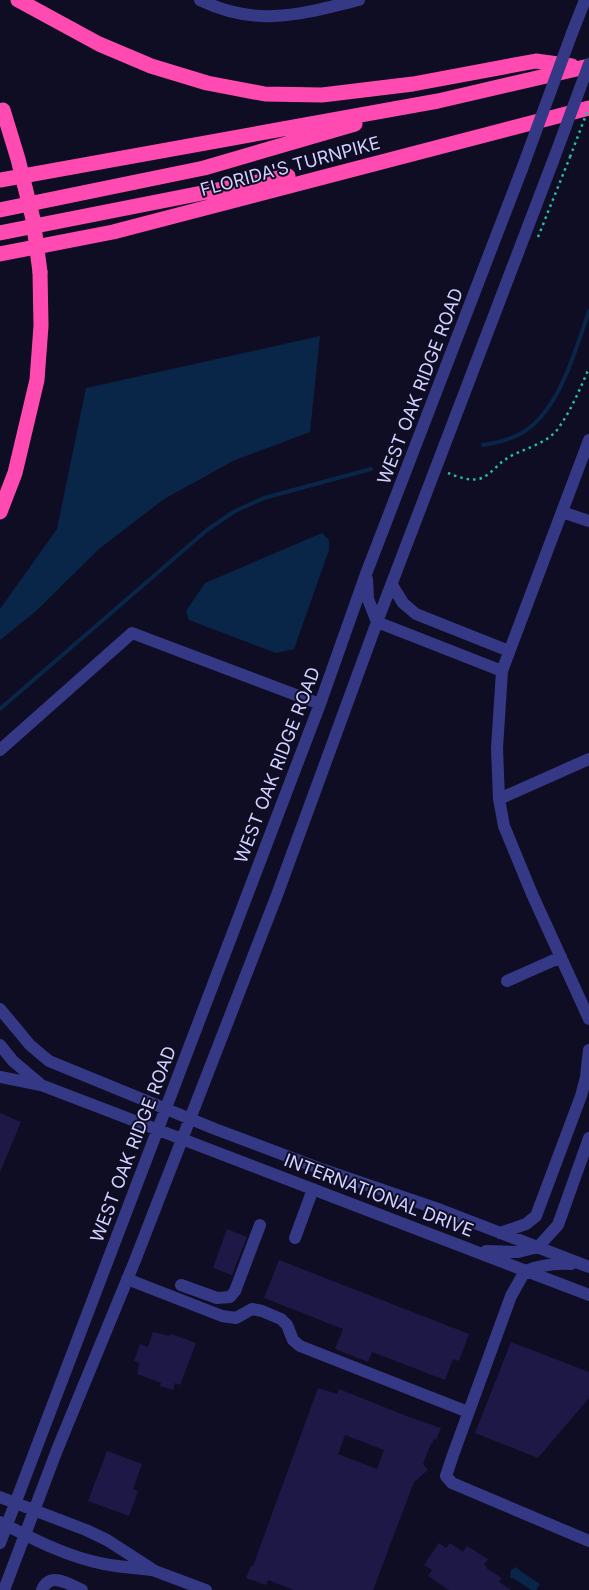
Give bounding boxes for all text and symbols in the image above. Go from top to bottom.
street label: FLORIDA'S TURNPIKE [198,132,382,200]
street label: WEST OAK RIDGE ROAD [373,285,467,487]
street label: WEST OAK RIDGE ROAD [230,664,324,866]
street label: WEST OAK RIDGE ROAD [86,1043,180,1245]
street label: INTERNATIONAL DRIVE [281,1149,477,1241]

